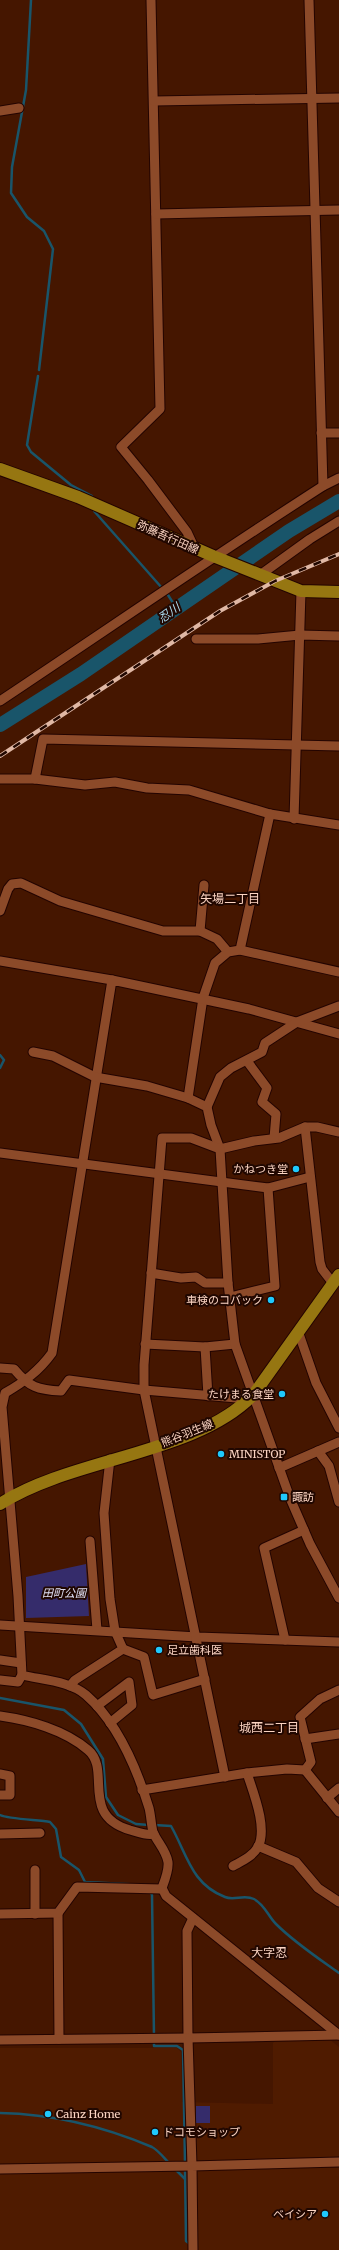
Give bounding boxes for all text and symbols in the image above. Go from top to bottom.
street label: 弥藤吾行田線 [135,517,201,557]
water label: 忍川 [155,598,184,626]
district label: 矢場二丁目 [200,891,260,906]
place label: かねつき堂 [233,1162,288,1176]
marker: かねつき堂 [291,1164,301,1174]
place label: 車検のコバック [186,1293,263,1307]
marker: 車検のコバック [266,1295,276,1305]
place label: たけまる食堂 [208,1387,274,1401]
marker: たけまる食堂 [277,1389,287,1399]
street label: 熊谷羽生線 [159,1416,215,1450]
place label: MINISTOP [229,1447,285,1461]
marker: MINISTOP [216,1449,226,1459]
place label: 諏訪 [292,1490,314,1504]
marker: 諏訪 [279,1492,289,1502]
park label: 田町公園 [42,1586,88,1600]
place label: 足立歯科医 [167,1643,222,1657]
marker: 足立歯科医 [154,1645,164,1655]
district label: 城西二丁目 [239,1720,299,1735]
district label: 大字忍 [251,1945,287,1960]
place label: Cainz Home [56,2107,121,2121]
marker: Cainz Home [43,2109,53,2119]
place label: ドコモショップ [163,2125,240,2139]
marker: ドコモショップ [150,2127,160,2137]
place label: ベイシア [273,2207,317,2221]
marker: ベイシア [320,2209,330,2219]

